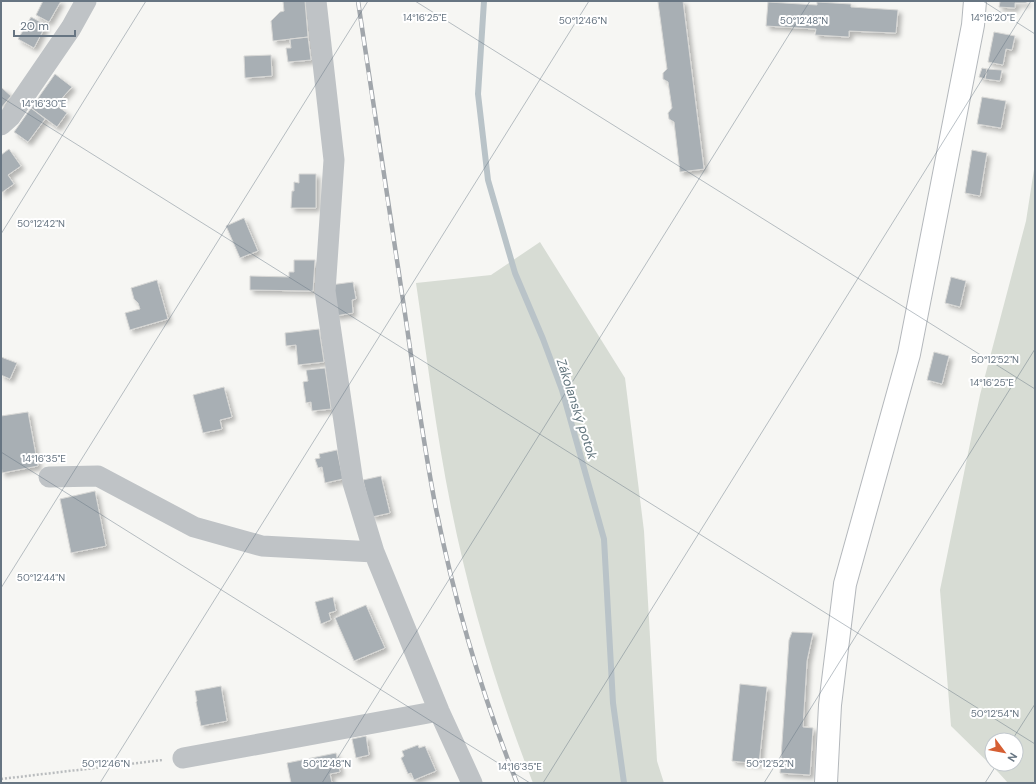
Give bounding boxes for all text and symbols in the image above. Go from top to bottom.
text: 14°16'25"E [403,11,447,24]
text: 14°16'20"E [971,11,1016,24]
scale bar [14,12,75,38]
text: 50°12'46"N [559,14,607,27]
text: 50°12'48"N [780,14,828,27]
text: 20 m [20,18,49,34]
text: 14°16'30"E [22,97,67,110]
text: 50°12'42"N [17,217,65,230]
text: 50°12'52"N [971,353,1019,366]
water label: Zákolanský potok [553,357,601,462]
text: 14°16'25"E [970,376,1014,389]
text: 14°16'35"E [22,452,66,465]
text: 50°12'44"N [17,571,65,584]
text: 50°12'54"N [971,707,1019,720]
north arrow [984,732,1024,772]
text: N [1004,750,1021,764]
text: 50°12'46"N [82,757,130,770]
text: 50°12'48"N [303,757,351,770]
text: 50°12'52"N [746,757,794,770]
text: 14°16'35"E [498,760,542,773]

